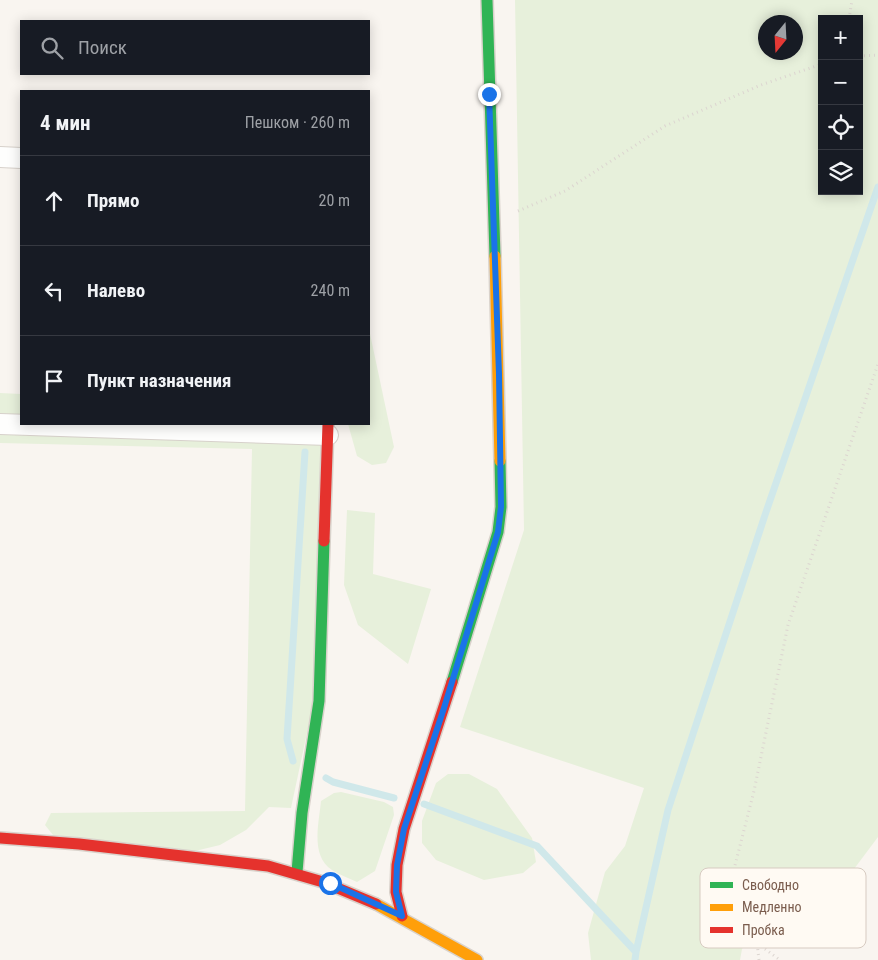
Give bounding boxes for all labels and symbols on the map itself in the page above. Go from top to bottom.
north arrow [758,15,803,60]
route end [478,83,501,106]
legend [700,868,866,948]
route start [319,872,342,895]
text: Свободно [742,877,799,893]
text: Медленно [742,899,802,915]
text: Пробка [742,922,785,938]

